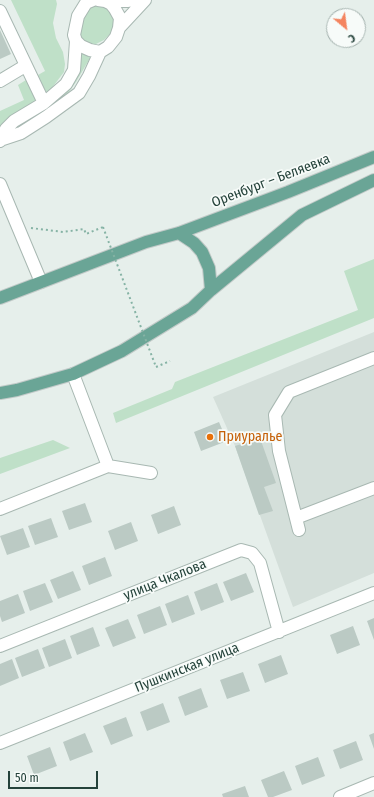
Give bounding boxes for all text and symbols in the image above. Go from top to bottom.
north arrow [326,8,366,48]
text: С [346,31,357,45]
street label: Оренбург – Беляевка [209,151,333,211]
place label: Приуралье [218,429,282,445]
marker: Приуралье [205,432,215,442]
street label: улица Чкалова [121,556,209,604]
street label: Пушкинская улица [133,639,241,697]
scale bar [10,763,100,789]
text: 50 m [15,771,39,785]

